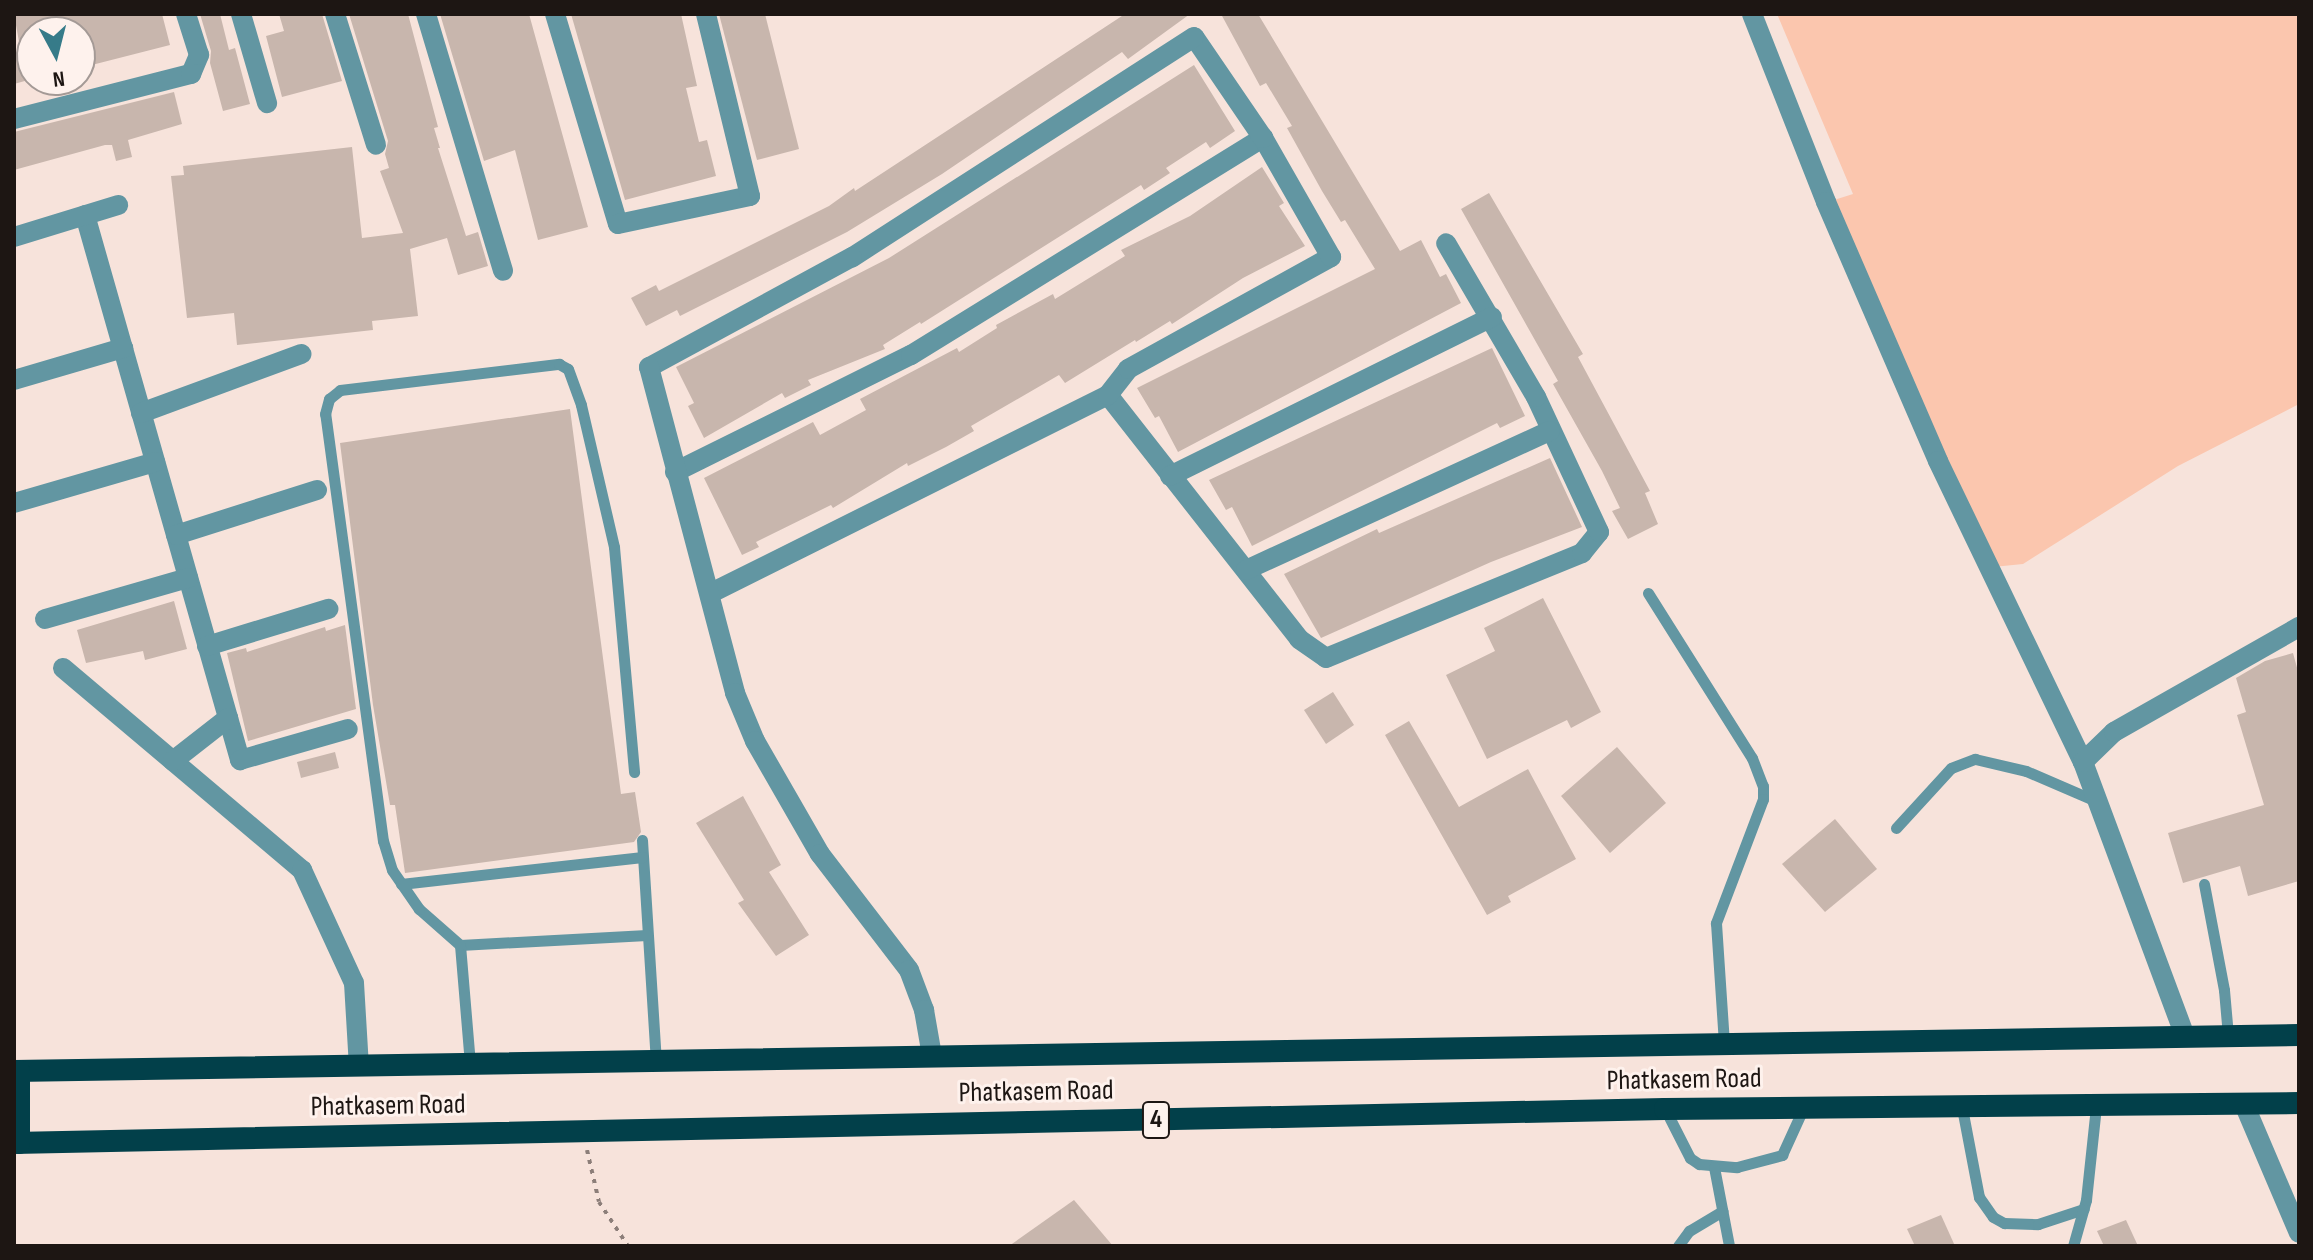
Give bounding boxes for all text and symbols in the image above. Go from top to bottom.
north arrow [16,16,96,96]
text: N [51,64,66,92]
street label: Phatkasem Road [1606,1062,1762,1098]
street label: Phatkasem Road [958,1074,1114,1110]
street label: Phatkasem Road [310,1088,466,1124]
road number: 4 [1140,1098,1172,1142]

